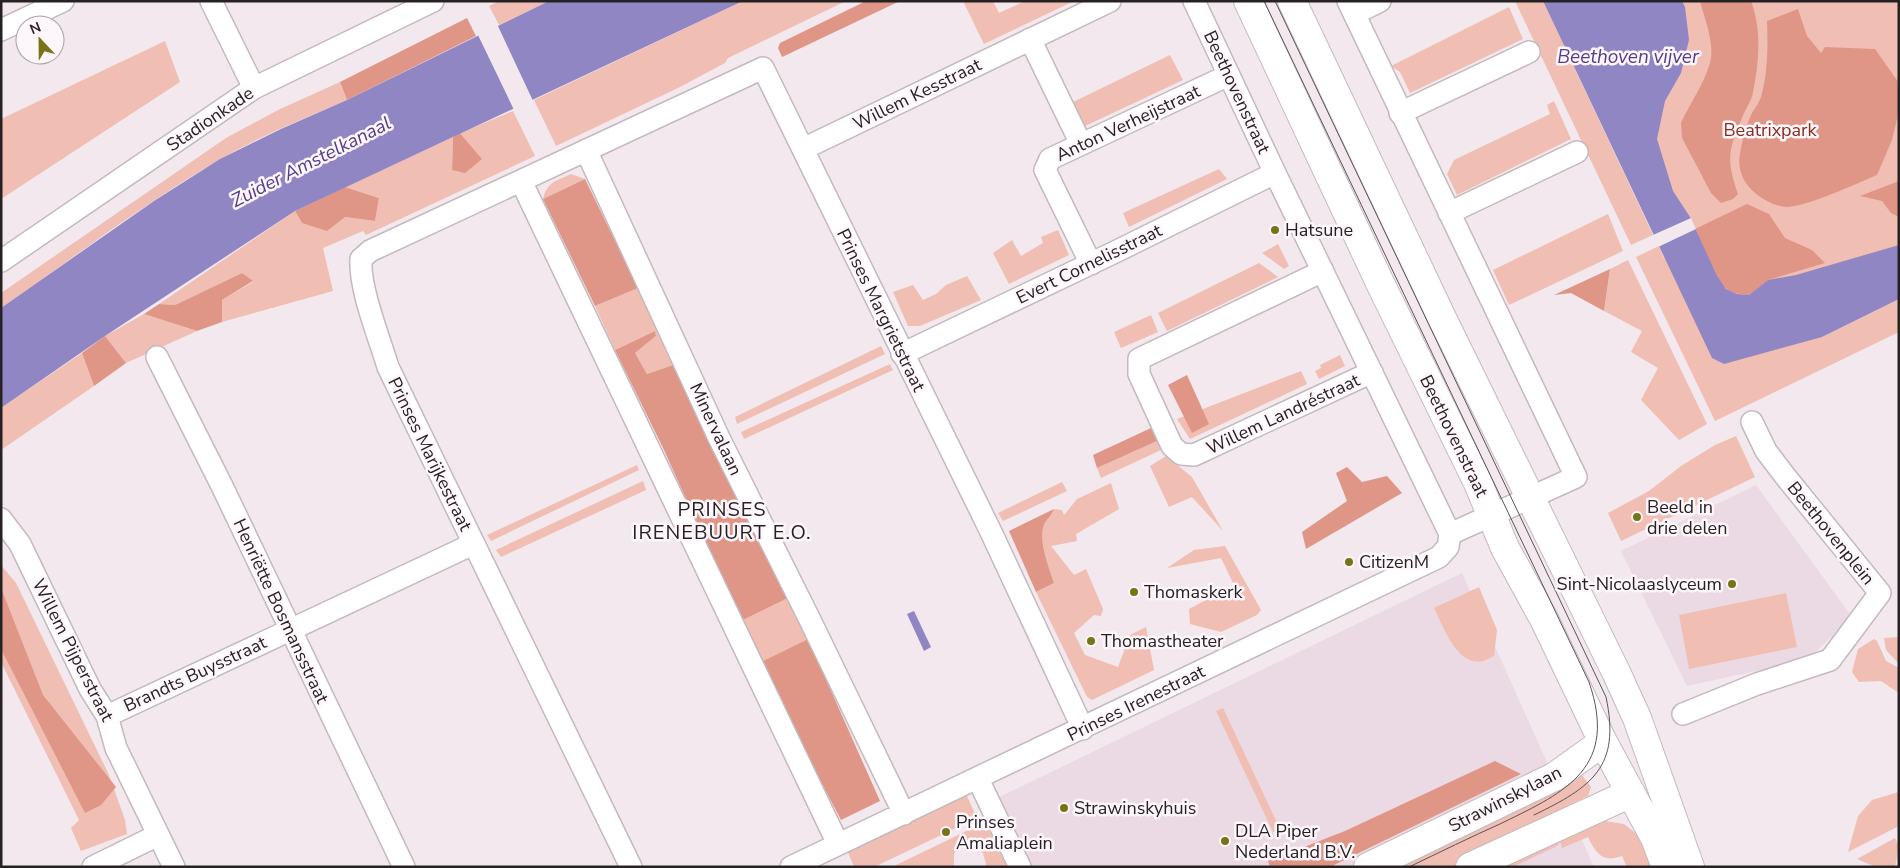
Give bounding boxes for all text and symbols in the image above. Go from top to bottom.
north arrow [15,15,65,65]
text: N [27,18,44,39]
street label: Beethovenstraat [1198,27,1276,158]
water label: Beethoven vijver [1557,44,1700,70]
street label: Willem Kesstraat [849,52,986,135]
street label: Anton Verheijstraat [1052,79,1205,167]
street label: Stadionkade [162,81,258,157]
water label: Zuider Amstelkanaal [227,110,395,214]
park label: Beatrixpark [1723,118,1818,142]
street label: Evert Cornelisstraat [1012,218,1167,310]
place label: Hatsune [1285,218,1353,242]
marker: Hatsune [1269,224,1281,236]
street label: Prinses Margrietstraat [831,225,931,396]
street label: Willem Landréstraat [1202,368,1364,460]
street label: Beethovenstraat [1414,371,1494,502]
street label: Prinses Marijkestraat [382,373,478,536]
street label: Minervalaan [684,379,748,479]
street label: Beethovenplein [1782,476,1880,590]
place label: Beeld in drie delen [1647,495,1727,540]
district label: PRINSES IRENEBUURT E.O. [632,496,812,546]
marker: Beeld in drie delen [1631,511,1643,523]
street label: Henriëtte Bosmansstraat [228,515,335,708]
place label: CitizenM [1359,550,1429,574]
marker: CitizenM [1343,556,1355,568]
place label: Sint-Nicolaaslyceum [1557,572,1722,596]
street label: Willem Pijperstraat [27,575,120,726]
marker: Sint-Nicolaaslyceum [1726,578,1738,590]
place label: Thomaskerk [1144,580,1243,604]
marker: Thomaskerk [1128,586,1140,598]
place label: Thomastheater [1101,629,1224,653]
street label: Brandts Buysstraat [120,630,271,718]
marker: Thomastheater [1085,635,1097,647]
street label: Prinses Irenestraat [1063,659,1210,747]
street label: Strawinskylaan [1444,760,1566,838]
place label: Strawinskyhuis [1074,796,1196,820]
marker: Strawinskyhuis [1058,802,1070,814]
place label: Prinses Amaliaplein [956,810,1053,855]
place label: DLA Piper Nederland B.V. [1235,819,1355,864]
marker: Prinses Amaliaplein [940,826,952,838]
marker: DLA Piper Nederland B.V. [1219,835,1231,847]

